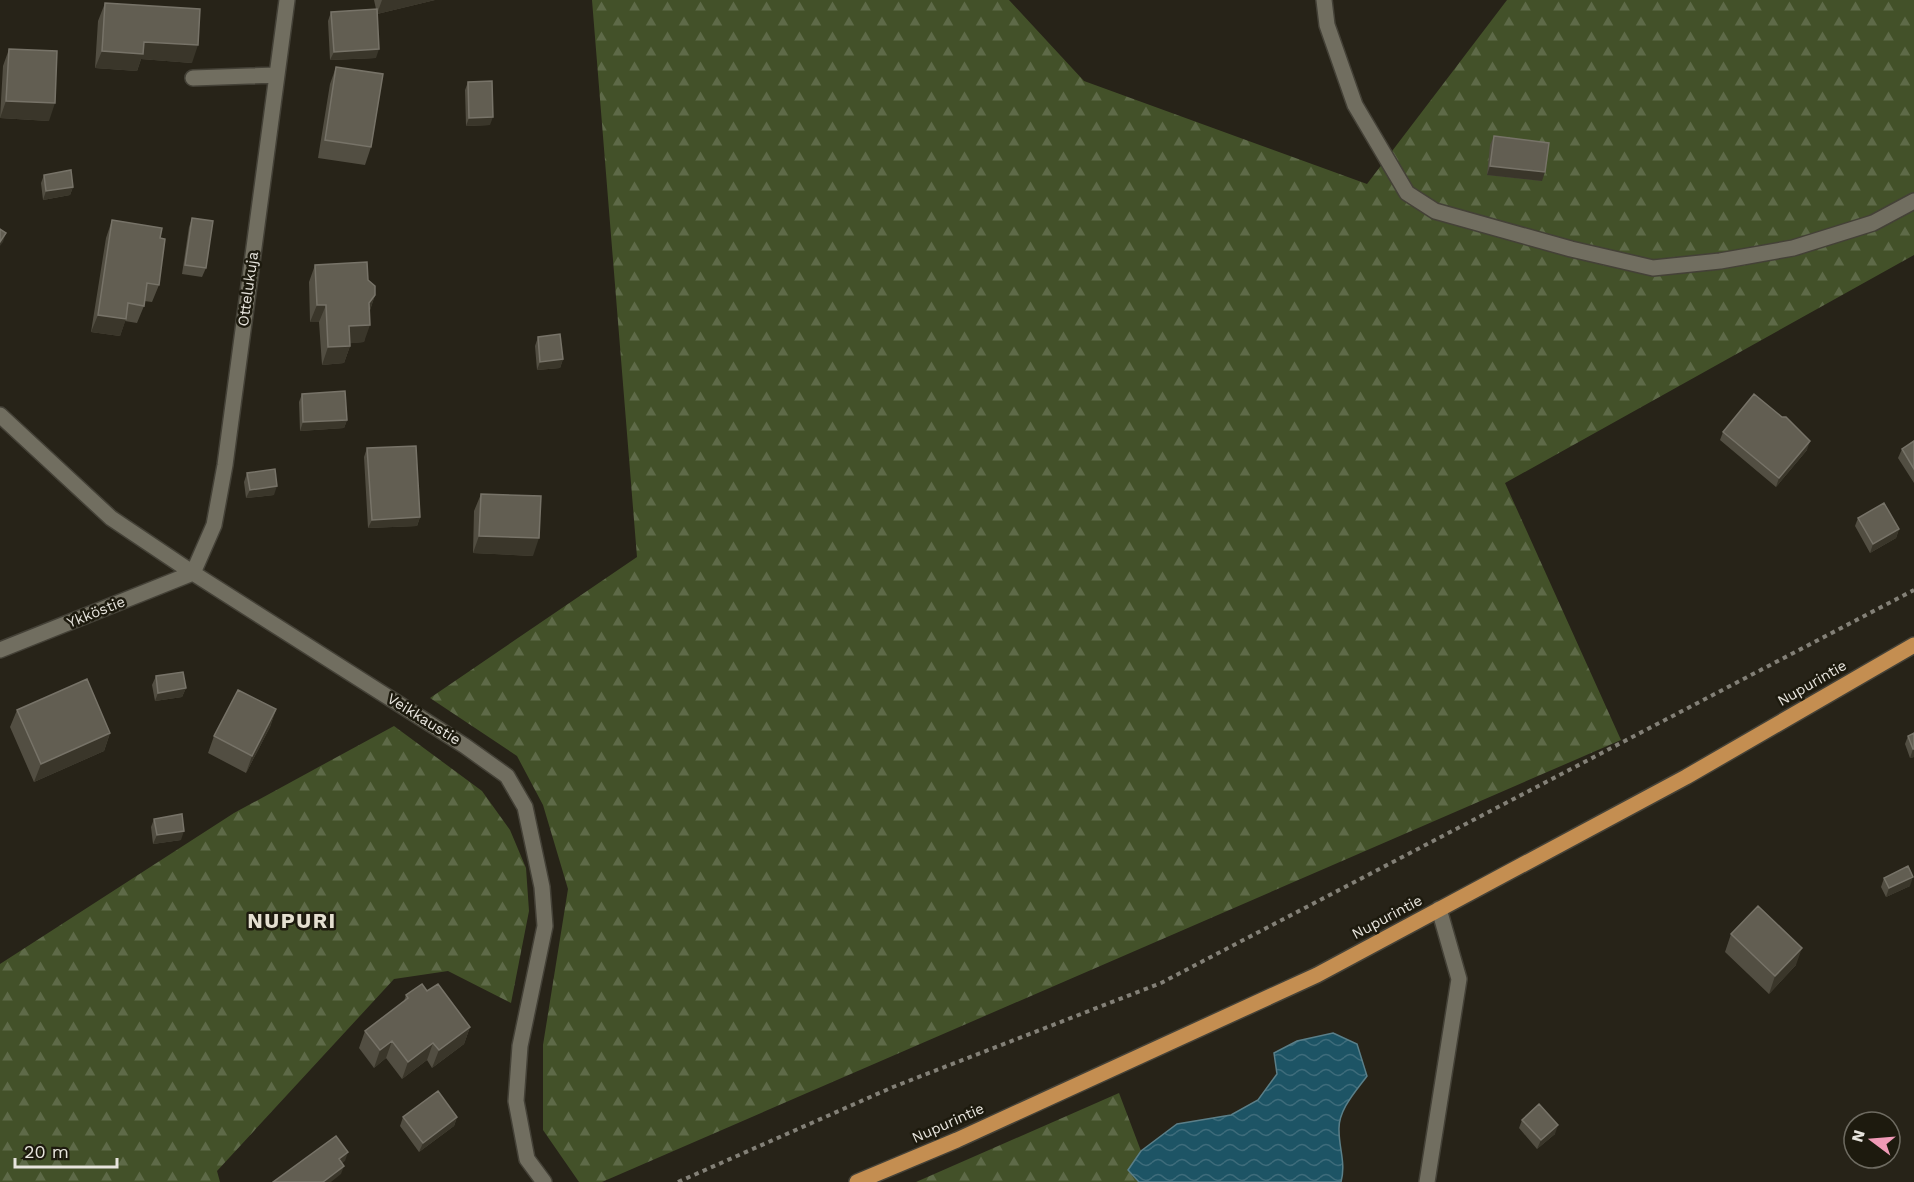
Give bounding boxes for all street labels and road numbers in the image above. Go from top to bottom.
street label: Ottelukuja [234,250,262,328]
street label: Ykköstie [64,592,128,632]
street label: Nupurintie [1774,656,1850,710]
street label: Veikkaustie [384,689,464,749]
street label: Nupurintie [1349,891,1425,943]
street label: Nupurintie [909,1099,987,1147]

